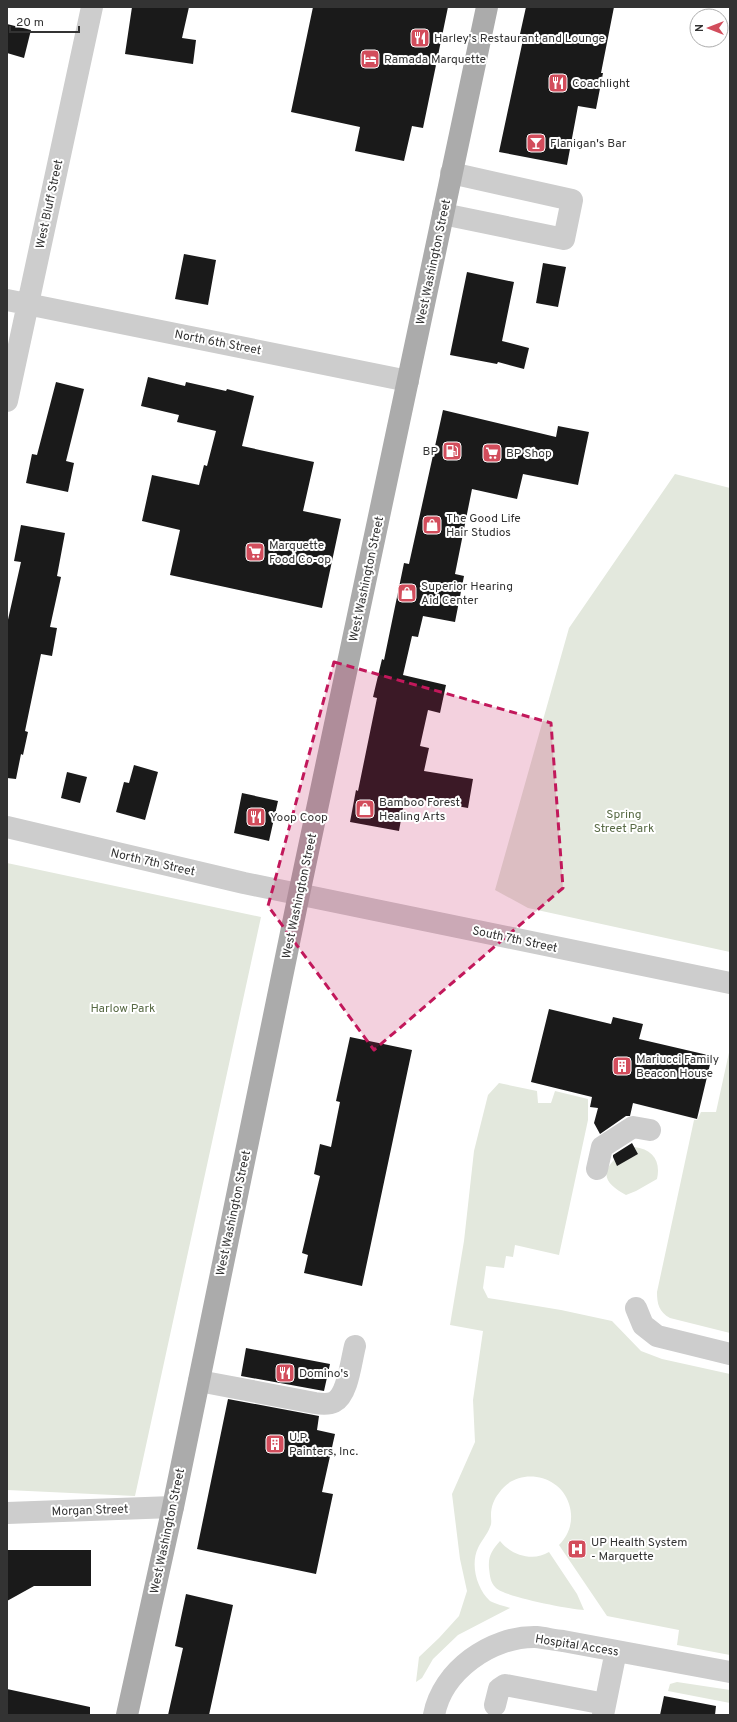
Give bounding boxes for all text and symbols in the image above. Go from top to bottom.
scale bar [10,8,79,34]
north arrow [689,8,729,48]
text: 20 m [16,15,44,31]
text: N [693,24,707,32]
restaurant icon: Harley's Restaurant and Lounge [409,27,431,49]
place label: Harley's Restaurant and Lounge [434,31,605,47]
hotel icon: Ramada Marquette [359,48,381,70]
place label: Ramada Marquette [384,52,486,68]
restaurant icon: Coachlight [547,72,569,94]
place label: Coachlight [572,76,630,92]
bar icon: Flanigan's Bar [525,132,547,154]
place label: Flanigan's Bar [550,136,627,152]
street label: West Bluff Street [33,158,67,250]
street label: West Washington Street [413,198,455,326]
street label: North 6th Street [173,327,263,359]
fuel station icon: BP [441,440,463,462]
supermarket icon: BP Shop [481,442,503,464]
place label: BP [423,444,438,460]
place label: BP Shop [506,446,552,462]
place label: The Good Life Hair Studios [446,511,521,541]
shop icon: The Good Life Hair Studios [421,514,443,536]
street label: West Washington Street [346,515,388,643]
place label: Marquette Food Co-op [269,538,331,568]
supermarket icon: Marquette Food Co-op [244,541,266,563]
place label: Superior Hearing Aid Center [421,579,513,609]
shop icon: Superior Hearing Aid Center [396,582,418,604]
place label: Bamboo Forest Healing Arts [379,795,460,825]
shop icon: Bamboo Forest Healing Arts [354,798,376,820]
restaurant icon: Yoop Coop [245,806,267,828]
park label: Spring Street Park [594,807,654,837]
place label: Yoop Coop [270,810,328,826]
street label: West Washington Street [279,832,321,960]
street label: North 7th Street [109,845,197,880]
street label: South 7th Street [471,923,559,957]
park label: Harlow Park [90,1001,156,1017]
place label: Mariucci Family Beacon House [636,1052,719,1082]
building icon: Mariucci Family Beacon House [611,1055,633,1077]
street label: West Washington Street [213,1149,255,1277]
restaurant icon: Domino's [274,1362,296,1384]
place label: Domino's [299,1366,349,1382]
place label: U.P. Painters, Inc. [289,1430,358,1460]
building icon: U.P. Painters, Inc. [264,1433,286,1455]
street label: West Washington Street [147,1467,189,1595]
street label: Morgan Street [51,1502,129,1520]
place label: UP Health System - Marquette [591,1535,688,1565]
hospital icon: UP Health System - Marquette [566,1538,588,1560]
street label: Hospital Access [534,1631,620,1660]

